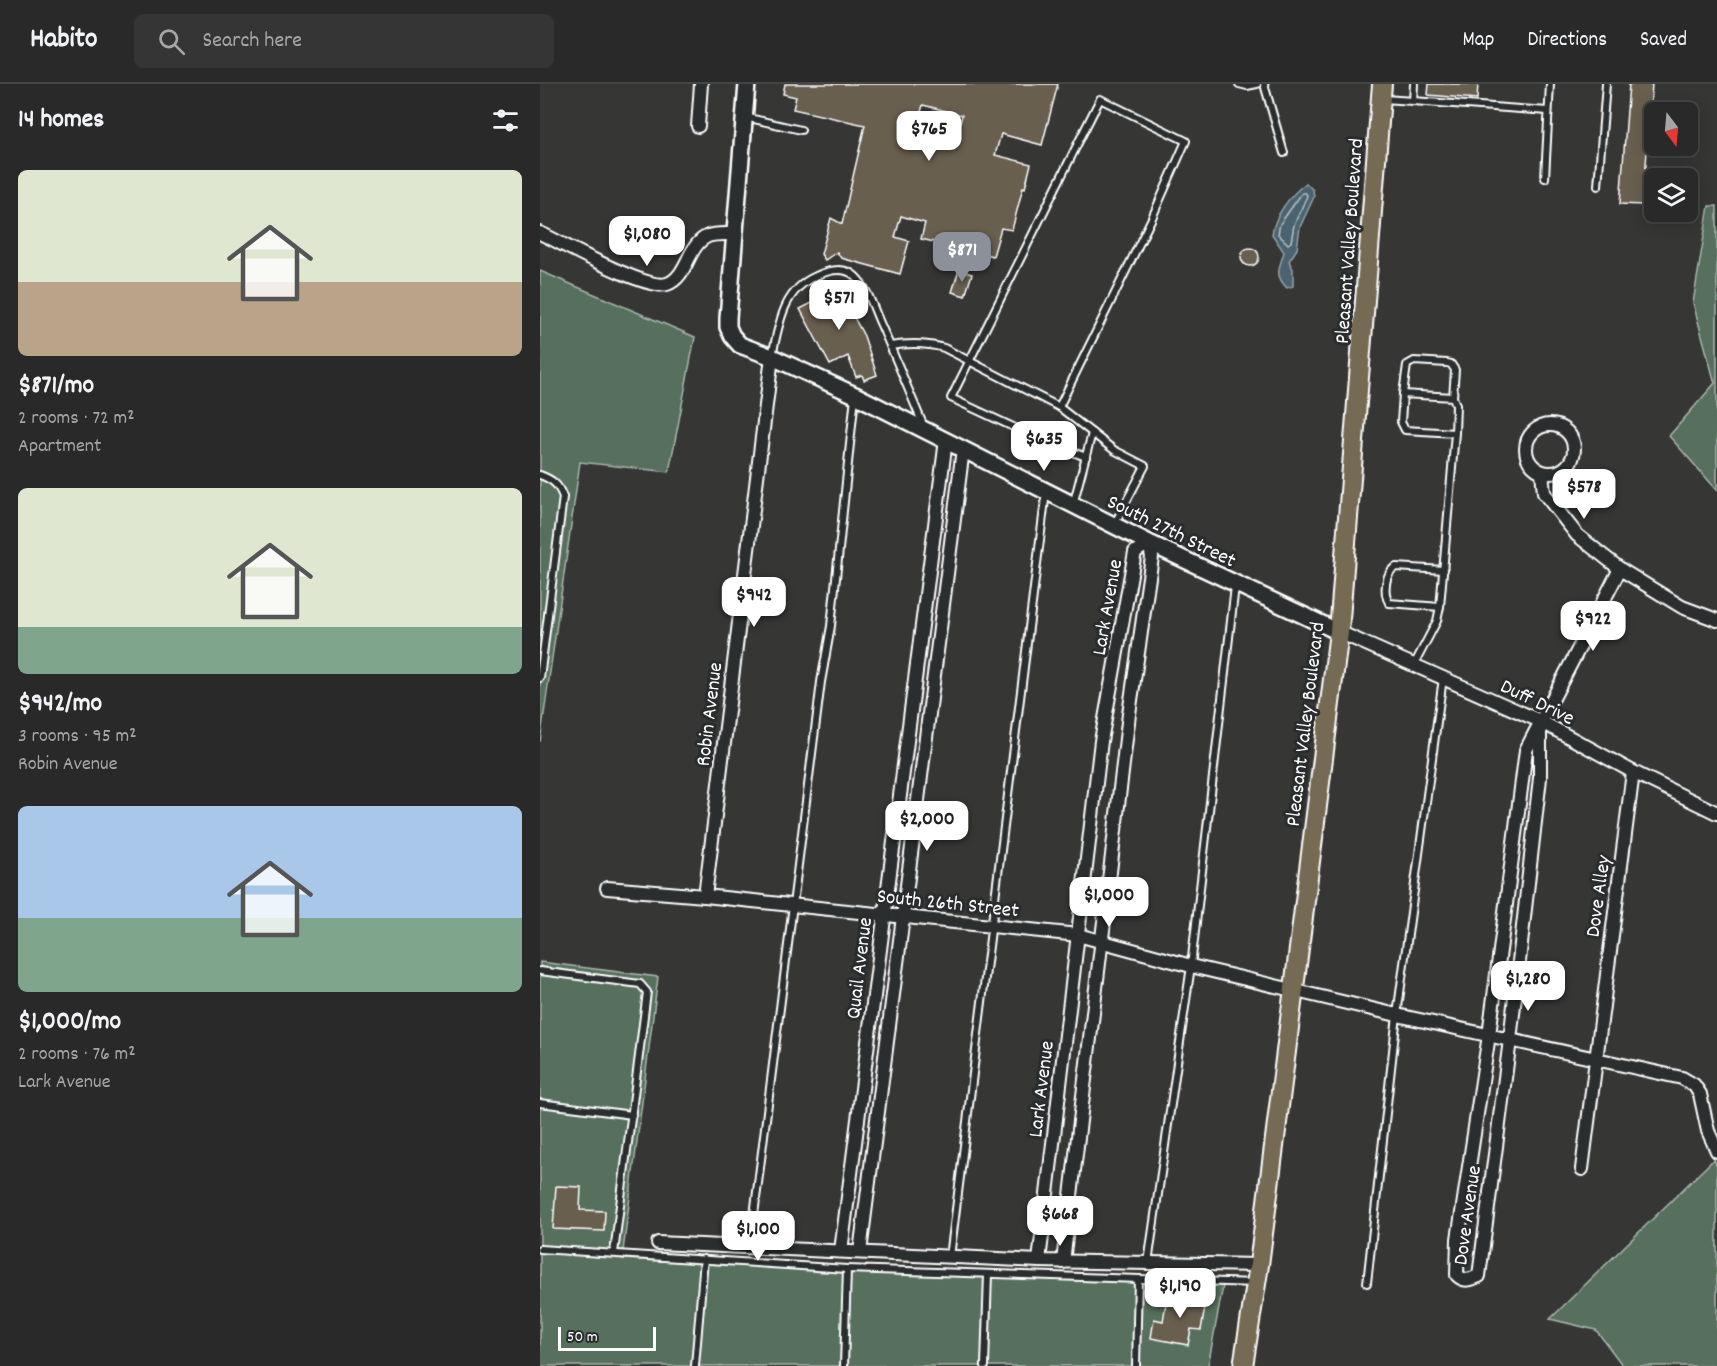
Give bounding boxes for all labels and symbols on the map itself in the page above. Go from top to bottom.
north arrow [1644,102,1698,156]
pin: $765 [893,111,965,162]
street label: Pleasant Valley Boulevard [1329,137,1373,345]
pin: $1,080 [598,216,696,267]
pin: $871 [926,232,998,283]
pin: $571 [803,280,875,331]
pin: $635 [1008,421,1080,472]
pin: $578 [1548,469,1620,520]
street label: South 27th Street [1101,488,1241,577]
street label: Lark Avenue [1086,557,1132,658]
pin: $942 [718,577,790,628]
pin: $922 [1557,601,1629,652]
street label: Pleasant Valley Boulevard [1280,620,1334,828]
street label: Robin Avenue [690,661,732,768]
street label: Duff Drive [1494,673,1579,735]
pin: $2,000 [878,801,976,852]
street label: Dove Alley [1579,853,1621,939]
pin: $1,000 [1060,877,1158,928]
street label: South 26th Street [875,883,1020,927]
street label: Quail Avenue [840,916,882,1021]
pin: $1,280 [1479,961,1577,1012]
street label: Lark Avenue [1022,1039,1064,1139]
street label: Dove Avenue [1447,1164,1491,1267]
pin: $668 [1024,1196,1096,1247]
pin: $1,100 [709,1211,807,1262]
pin: $1,190 [1131,1268,1229,1319]
scale bar [558,1324,656,1352]

